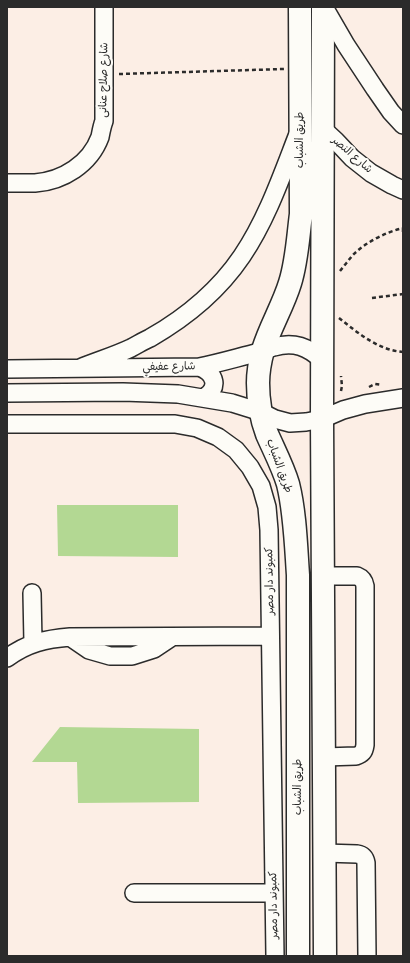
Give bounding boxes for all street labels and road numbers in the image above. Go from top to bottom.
street label: شارع صلاح عنانى [97,42,111,118]
street label: طريق الشباب [293,112,307,168]
street label: شارع النصر [329,134,375,176]
street label: شارع عفيفي [142,360,196,374]
street label: طريق الشباب [263,437,295,495]
street label: كمبوند دار مصر [263,547,277,615]
street label: طريق الشباب [291,759,305,815]
street label: كمبوند دار مصر [267,871,281,939]

